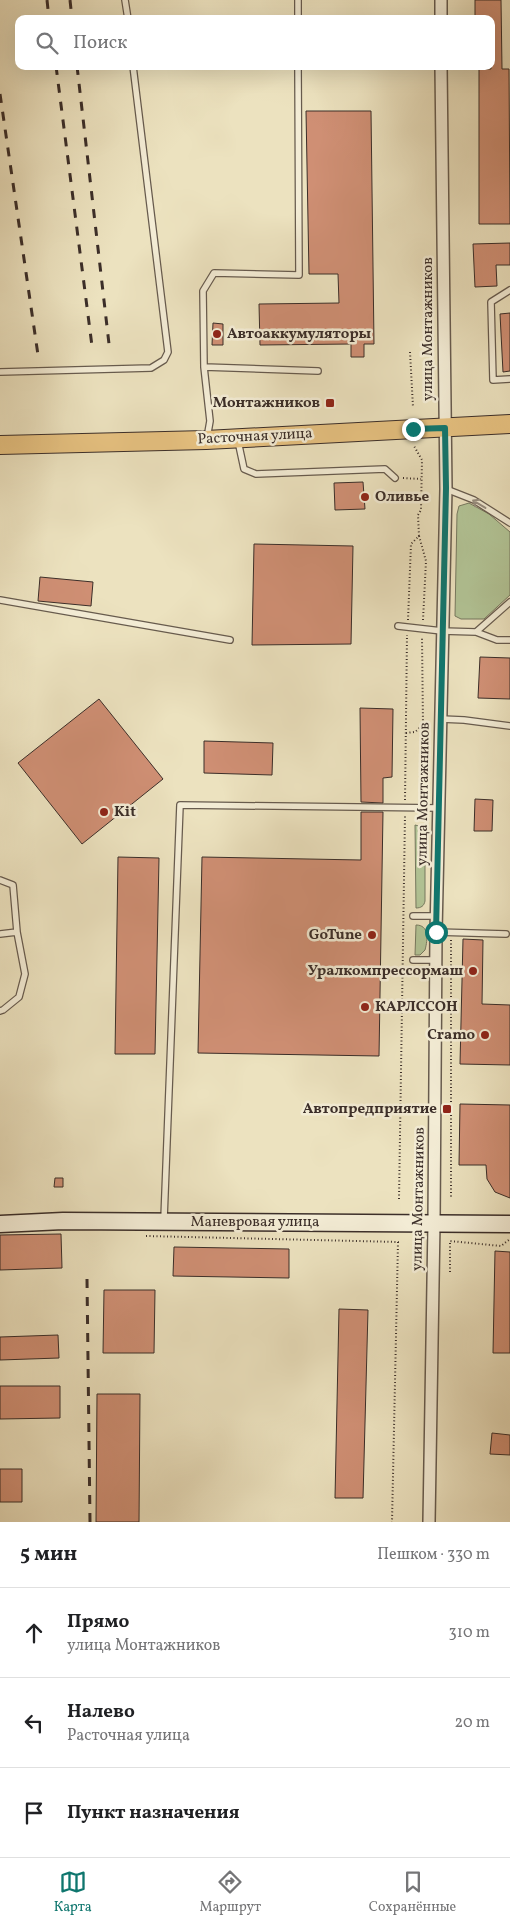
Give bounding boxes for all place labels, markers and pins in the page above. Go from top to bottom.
place label: Автоаккумуляторы [227,324,372,345]
marker: Автоаккумуляторы [211,328,223,340]
place label: Монтажников [213,393,320,414]
marker: Монтажников [324,397,336,409]
place label: Оливье [375,487,430,508]
marker: Оливье [359,491,371,503]
place label: Kit [114,802,136,823]
marker: Kit [98,806,110,818]
place label: GoTune [309,925,362,946]
marker: GoTune [366,929,378,941]
place label: Уралкомпрессормаш [308,961,463,982]
marker: Уралкомпрессормаш [467,965,479,977]
place label: КАРЛССОН [375,997,458,1018]
marker: КАРЛССОН [359,1001,371,1013]
place label: Cramo [427,1025,475,1046]
marker: Cramo [479,1029,491,1041]
place label: Автопредприятие [303,1099,437,1120]
marker: Автопредприятие [441,1103,453,1115]

